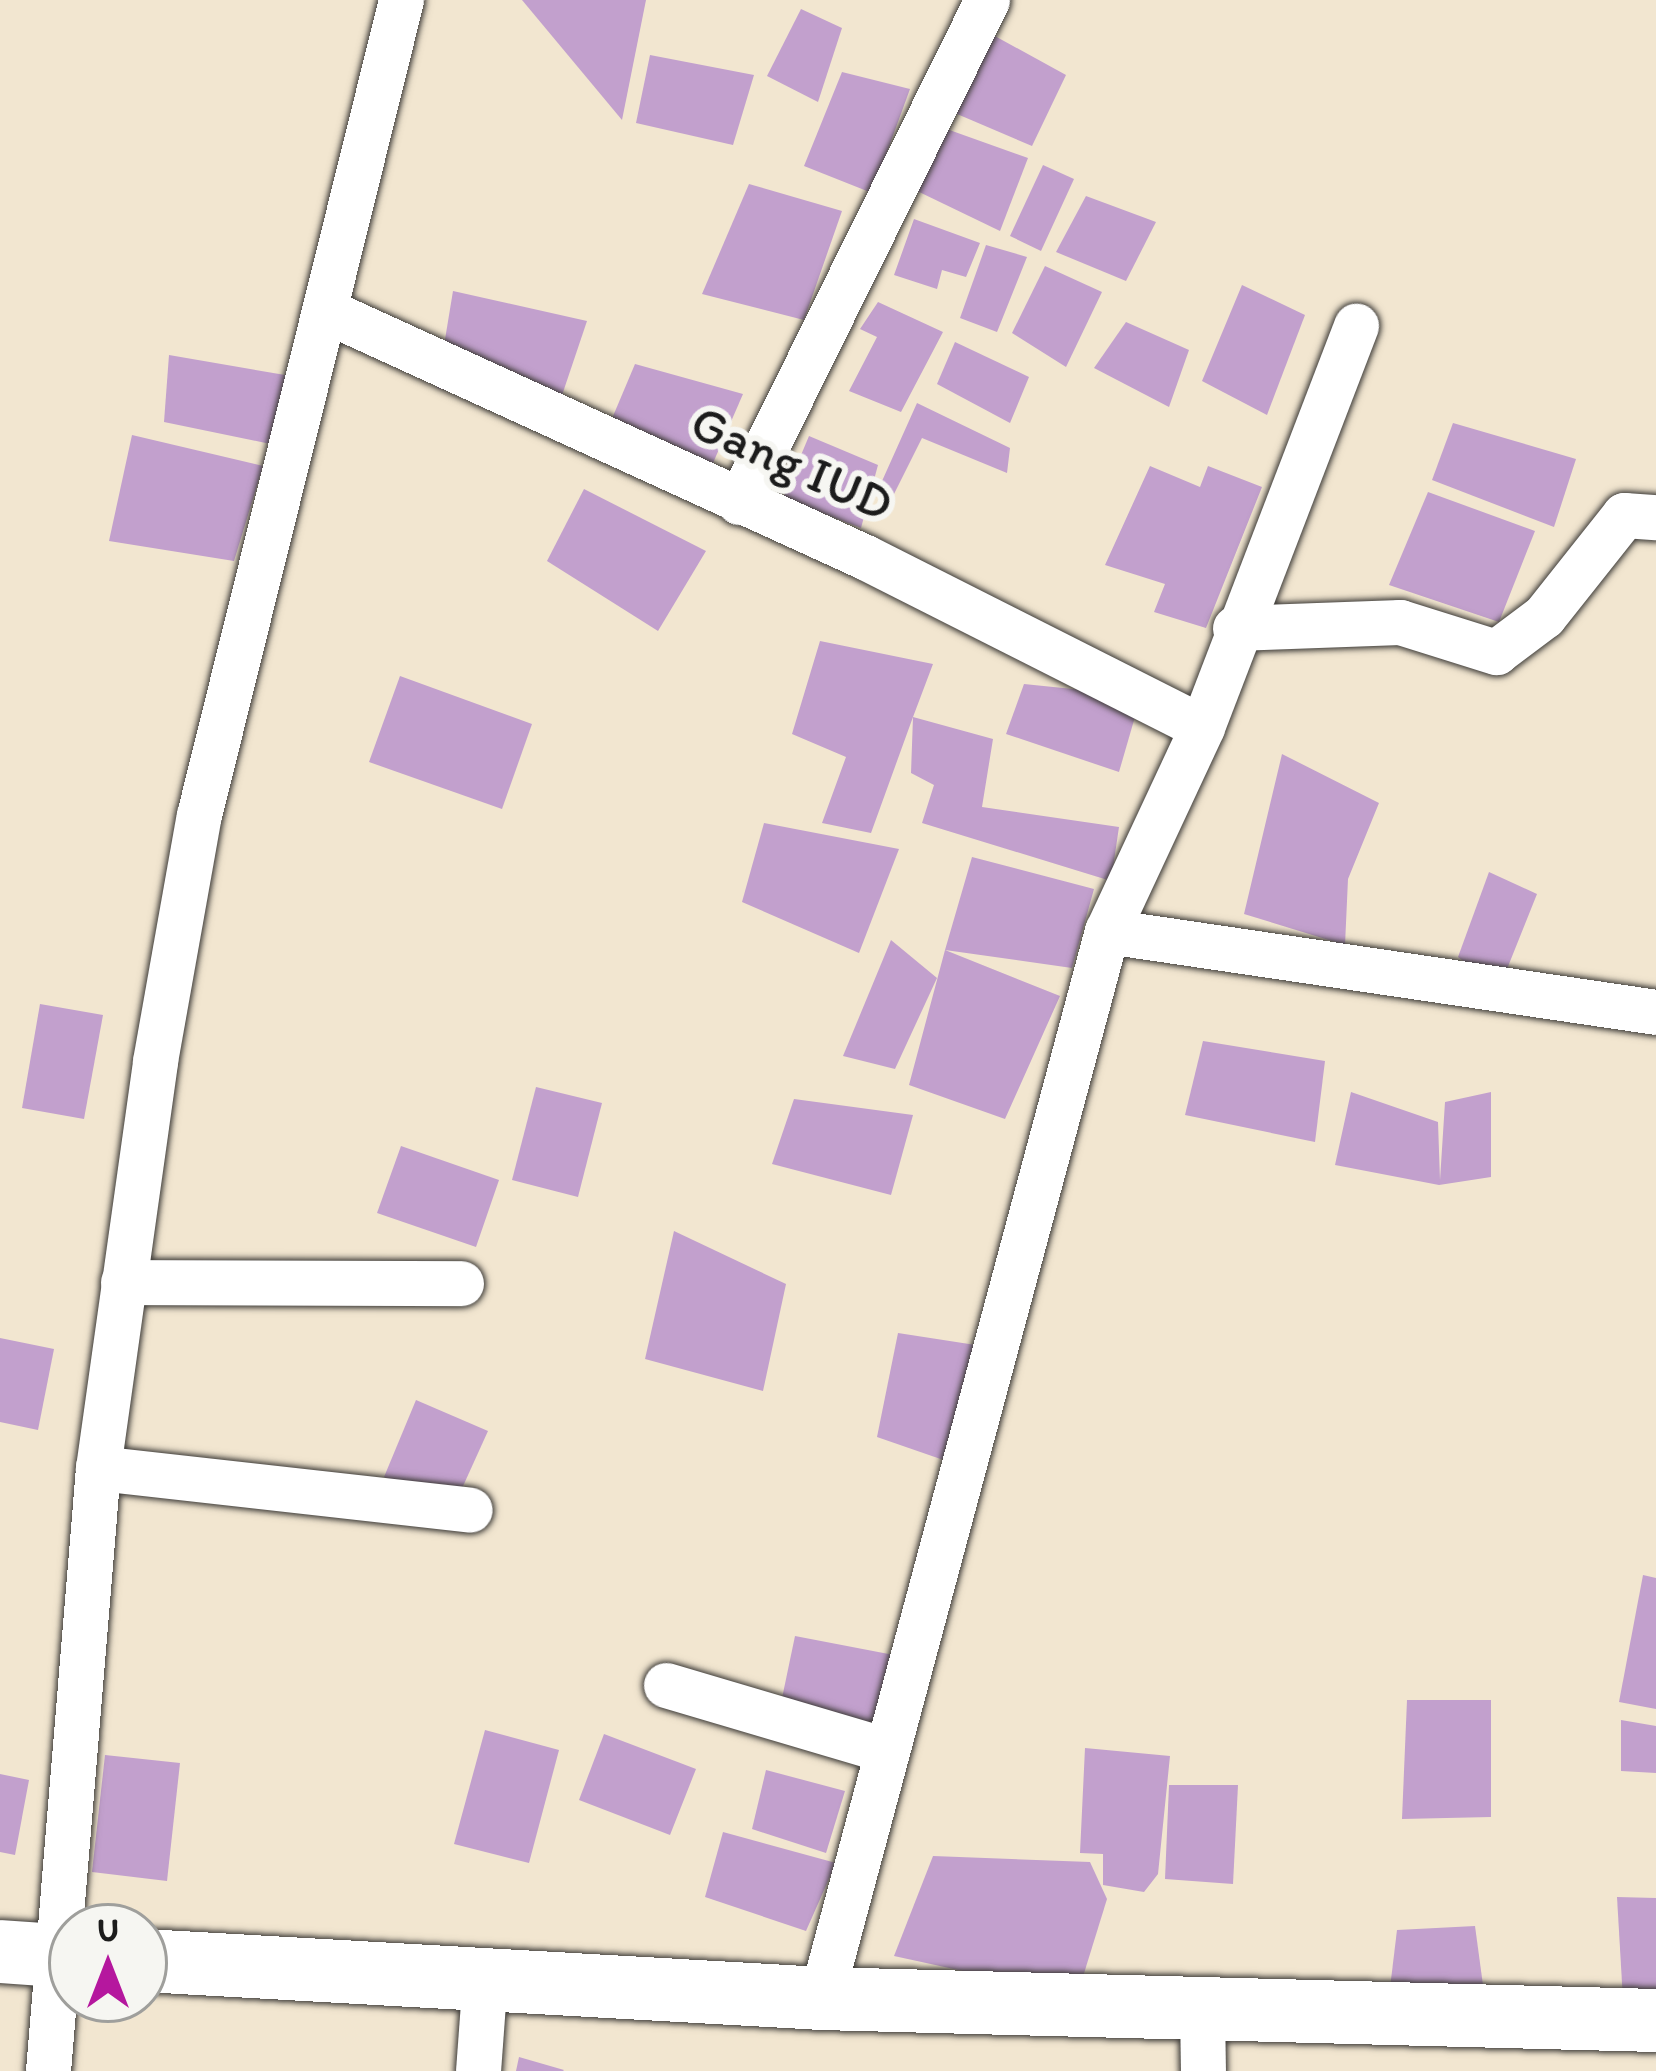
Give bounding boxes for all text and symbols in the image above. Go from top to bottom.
street label: Gang IUD [682,391,902,535]
north arrow [48,1903,168,2023]
text: U [97,1910,119,1949]

